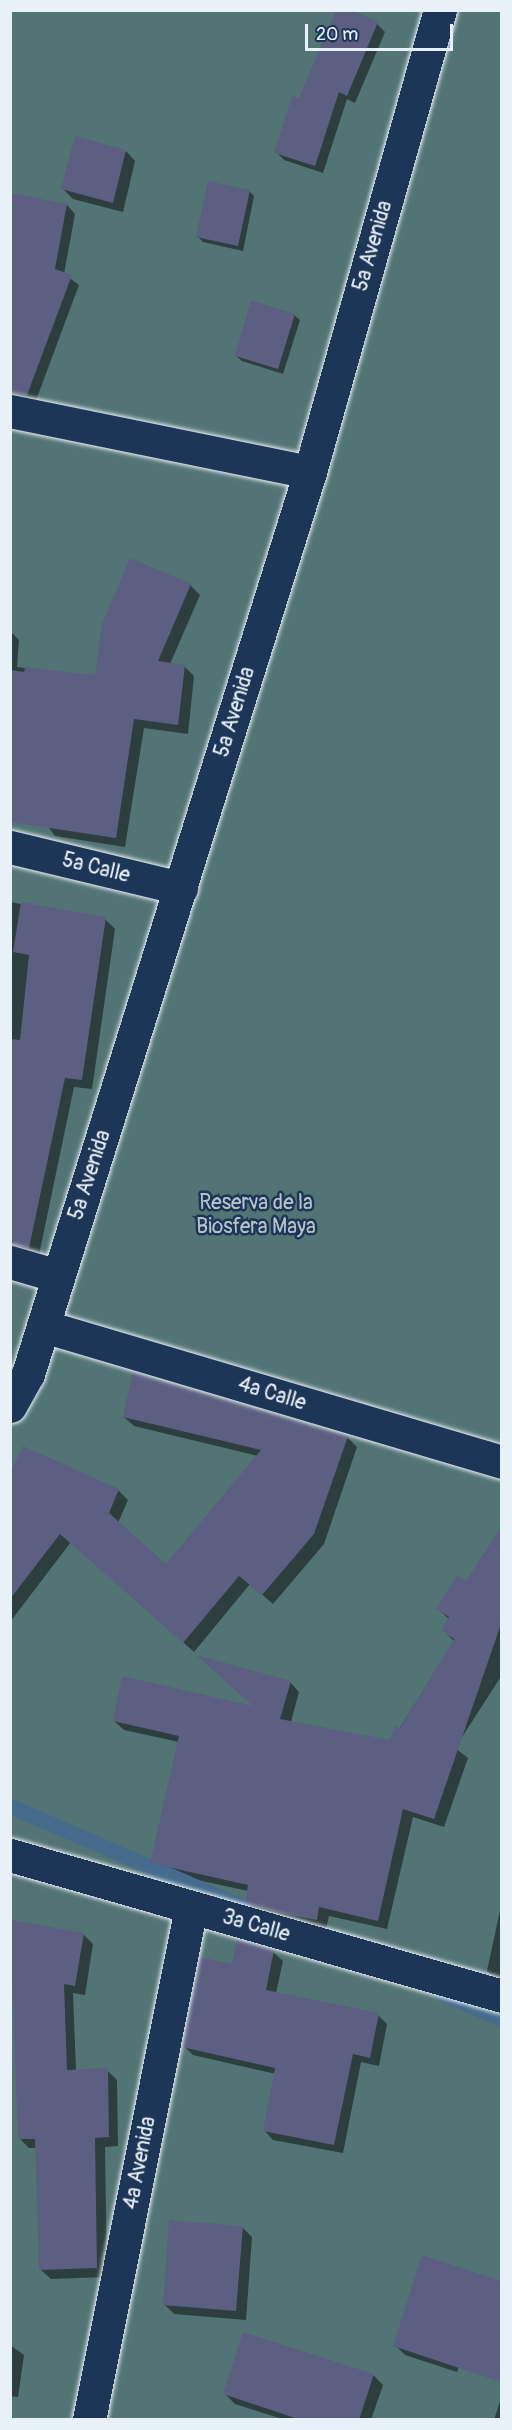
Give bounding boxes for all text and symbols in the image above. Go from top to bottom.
scale bar [308,12,456,50]
text: 20 m [316,23,358,46]
street label: 5a Avenida [348,198,398,294]
street label: 5a Avenida [209,664,261,760]
street label: 5a Calle [60,847,132,889]
street label: 5a Avenida [64,1127,116,1223]
park label: Reserva de la Biosfera Maya [196,1190,316,1240]
street label: 4a Calle [235,1372,309,1416]
street label: 3a Calle [219,1904,293,1948]
street label: 4a Avenida [119,2114,161,2212]

